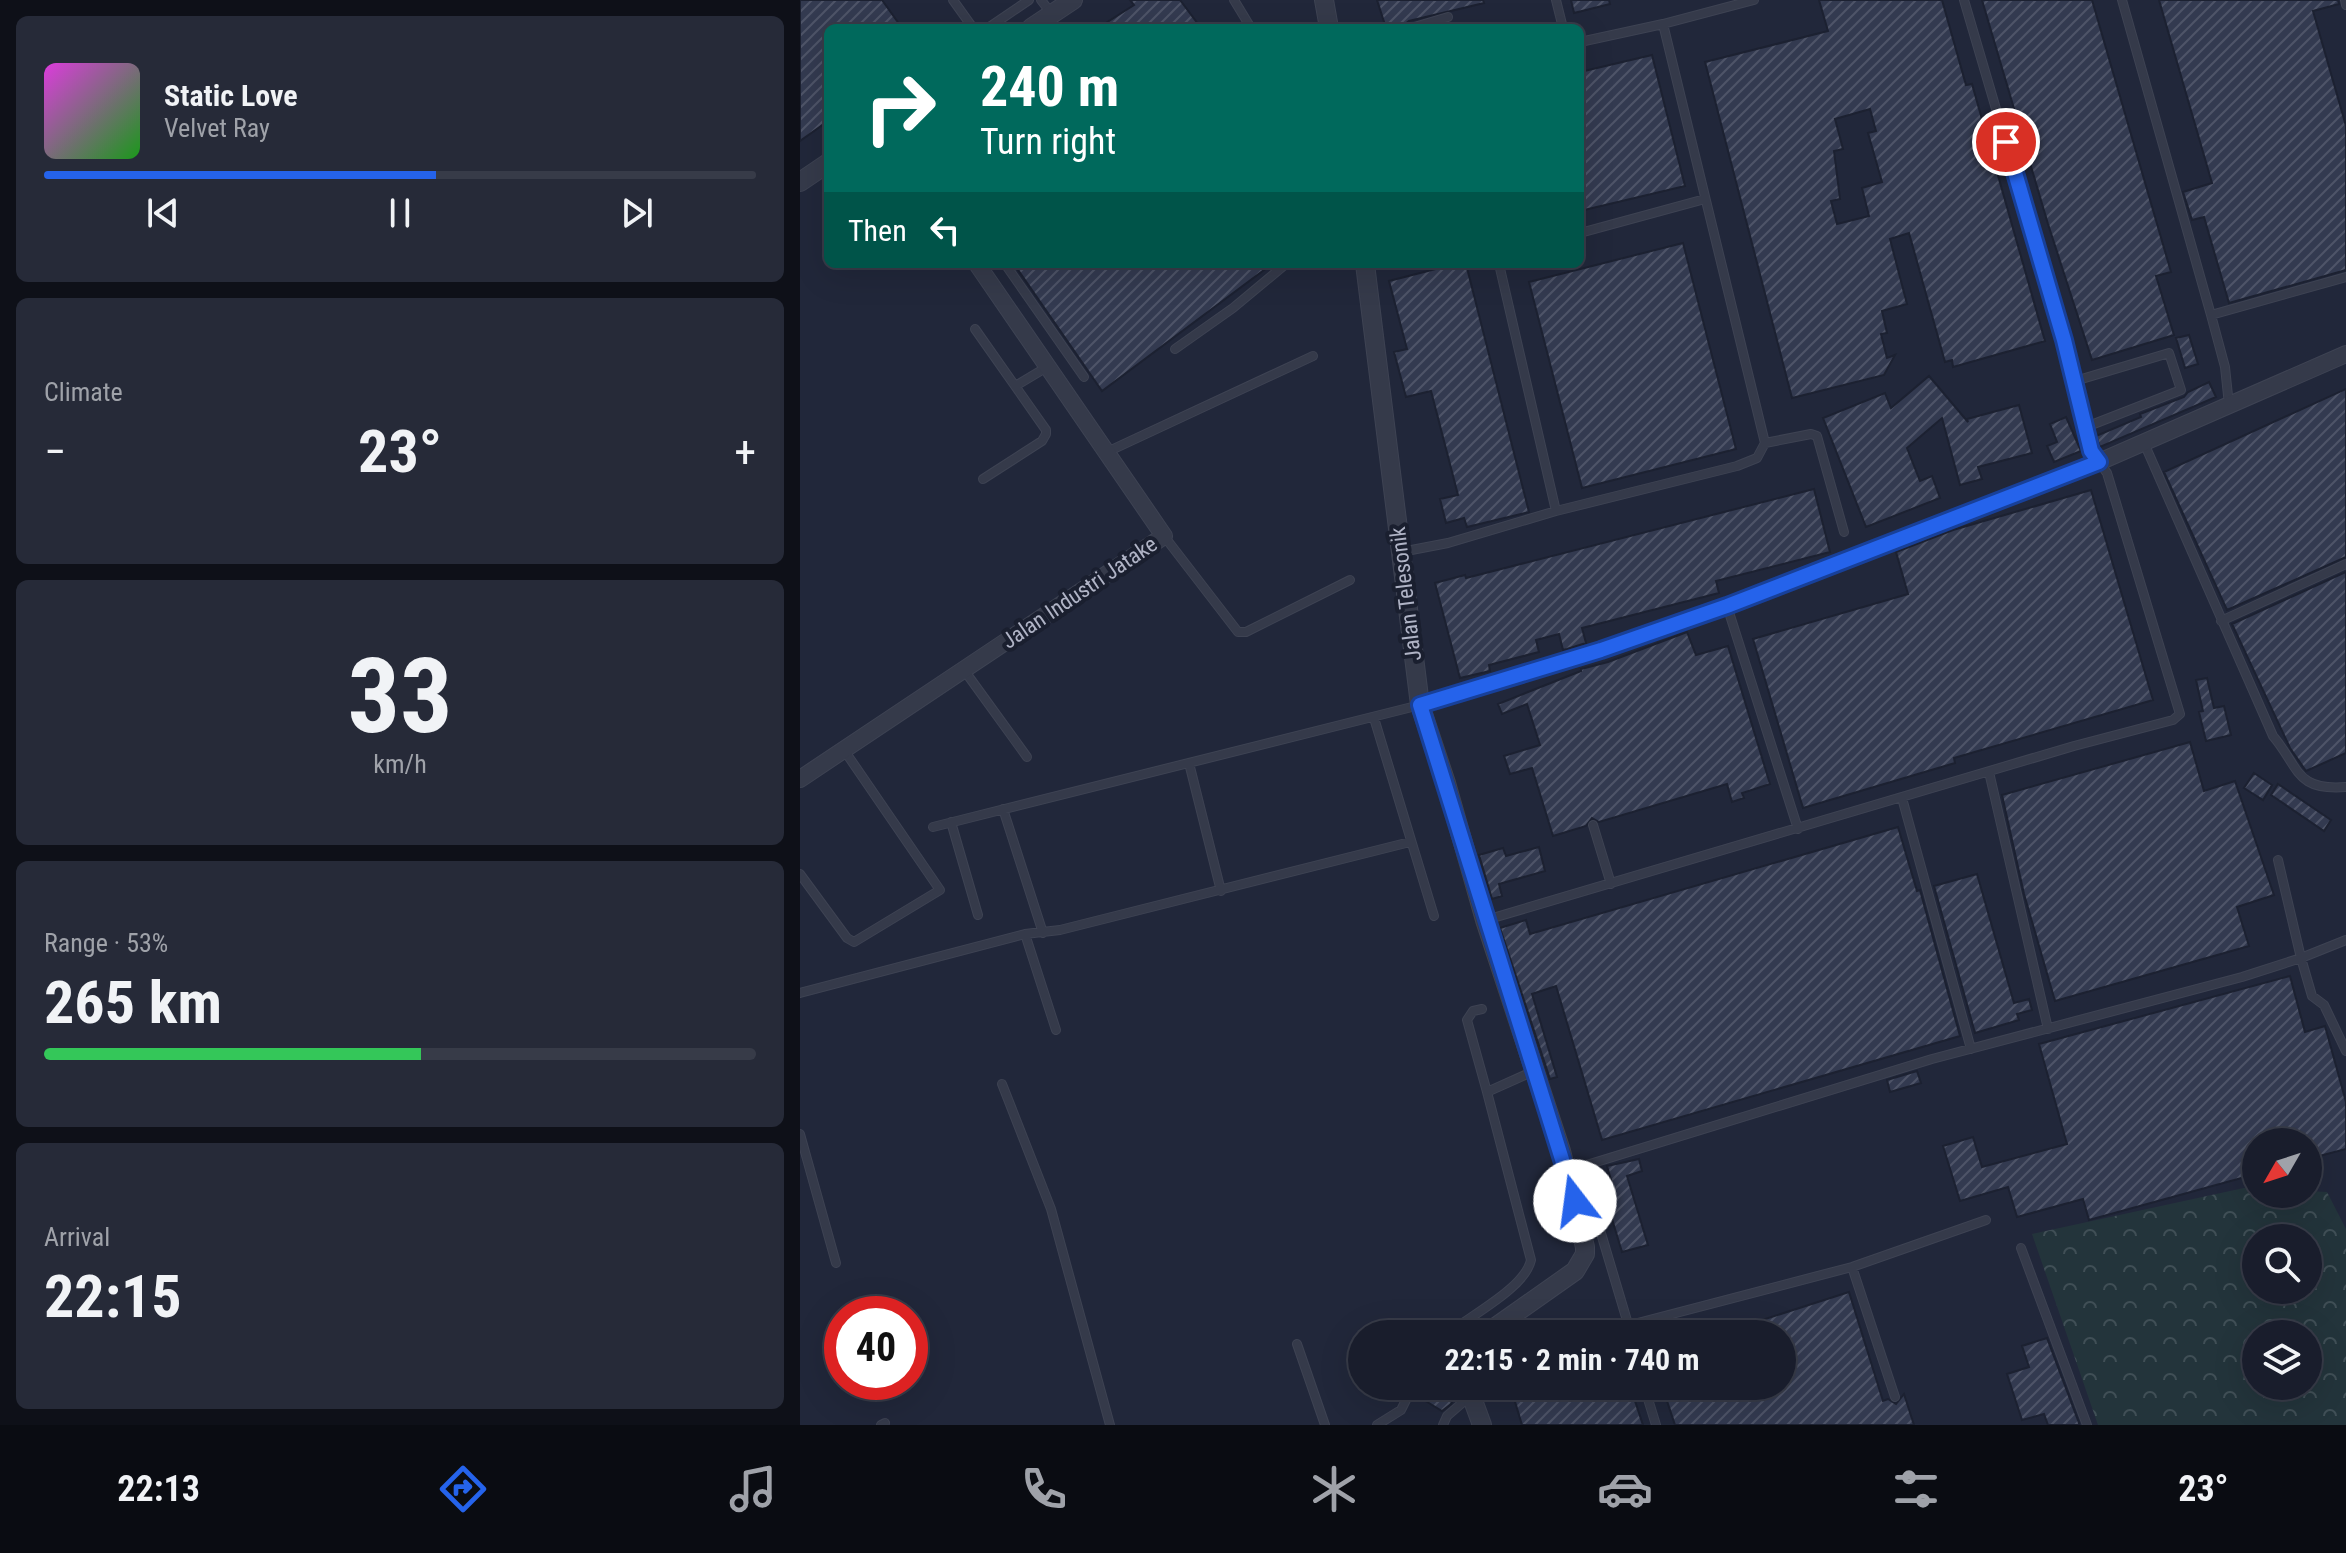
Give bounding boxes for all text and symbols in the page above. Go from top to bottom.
text: 240 m [980,54,1119,120]
icon: right [848,56,952,160]
text: Static Love [164,78,298,113]
pin [1972,108,2040,176]
text: Velvet Ray [164,113,270,143]
icon: arrive [1984,120,2028,164]
text: Turn right [980,121,1116,163]
icon: previous [141,191,185,235]
icon: pause [378,191,422,235]
icon: next [615,191,659,235]
icon: left [923,208,967,252]
text: Then [848,213,907,248]
text: Climate [44,377,123,407]
text: 23° [358,416,442,487]
text: − [44,426,66,478]
text: + [734,426,756,478]
street label: Jalan Telesonik [1385,525,1426,662]
street label: Jalan Industri Jatake [997,531,1162,654]
text: 33 [347,636,453,757]
text: km/h [373,749,427,779]
text: Range · 53% [44,928,168,958]
text: 265 km [44,967,222,1038]
north arrow [2242,1128,2322,1208]
map controls [2242,1128,2322,1400]
position arrow [1533,1159,1617,1243]
text: Arrival [44,1222,110,1252]
button: search [2242,1224,2322,1304]
text: 22:15 [44,1261,182,1332]
speed limit sign: 40 [824,1296,928,1400]
button: layers [2242,1320,2322,1400]
text: 22:15 · 2 min · 740 m [1445,1342,1699,1377]
icon: directions [435,1461,491,1517]
icon: music [725,1461,781,1517]
icon: phone [1016,1461,1072,1517]
icon: climate [1306,1461,1362,1517]
icon: car [1597,1461,1653,1517]
icon: filters [1888,1461,1944,1517]
text: 22:13 [117,1468,200,1510]
text: 23° [2178,1468,2229,1510]

